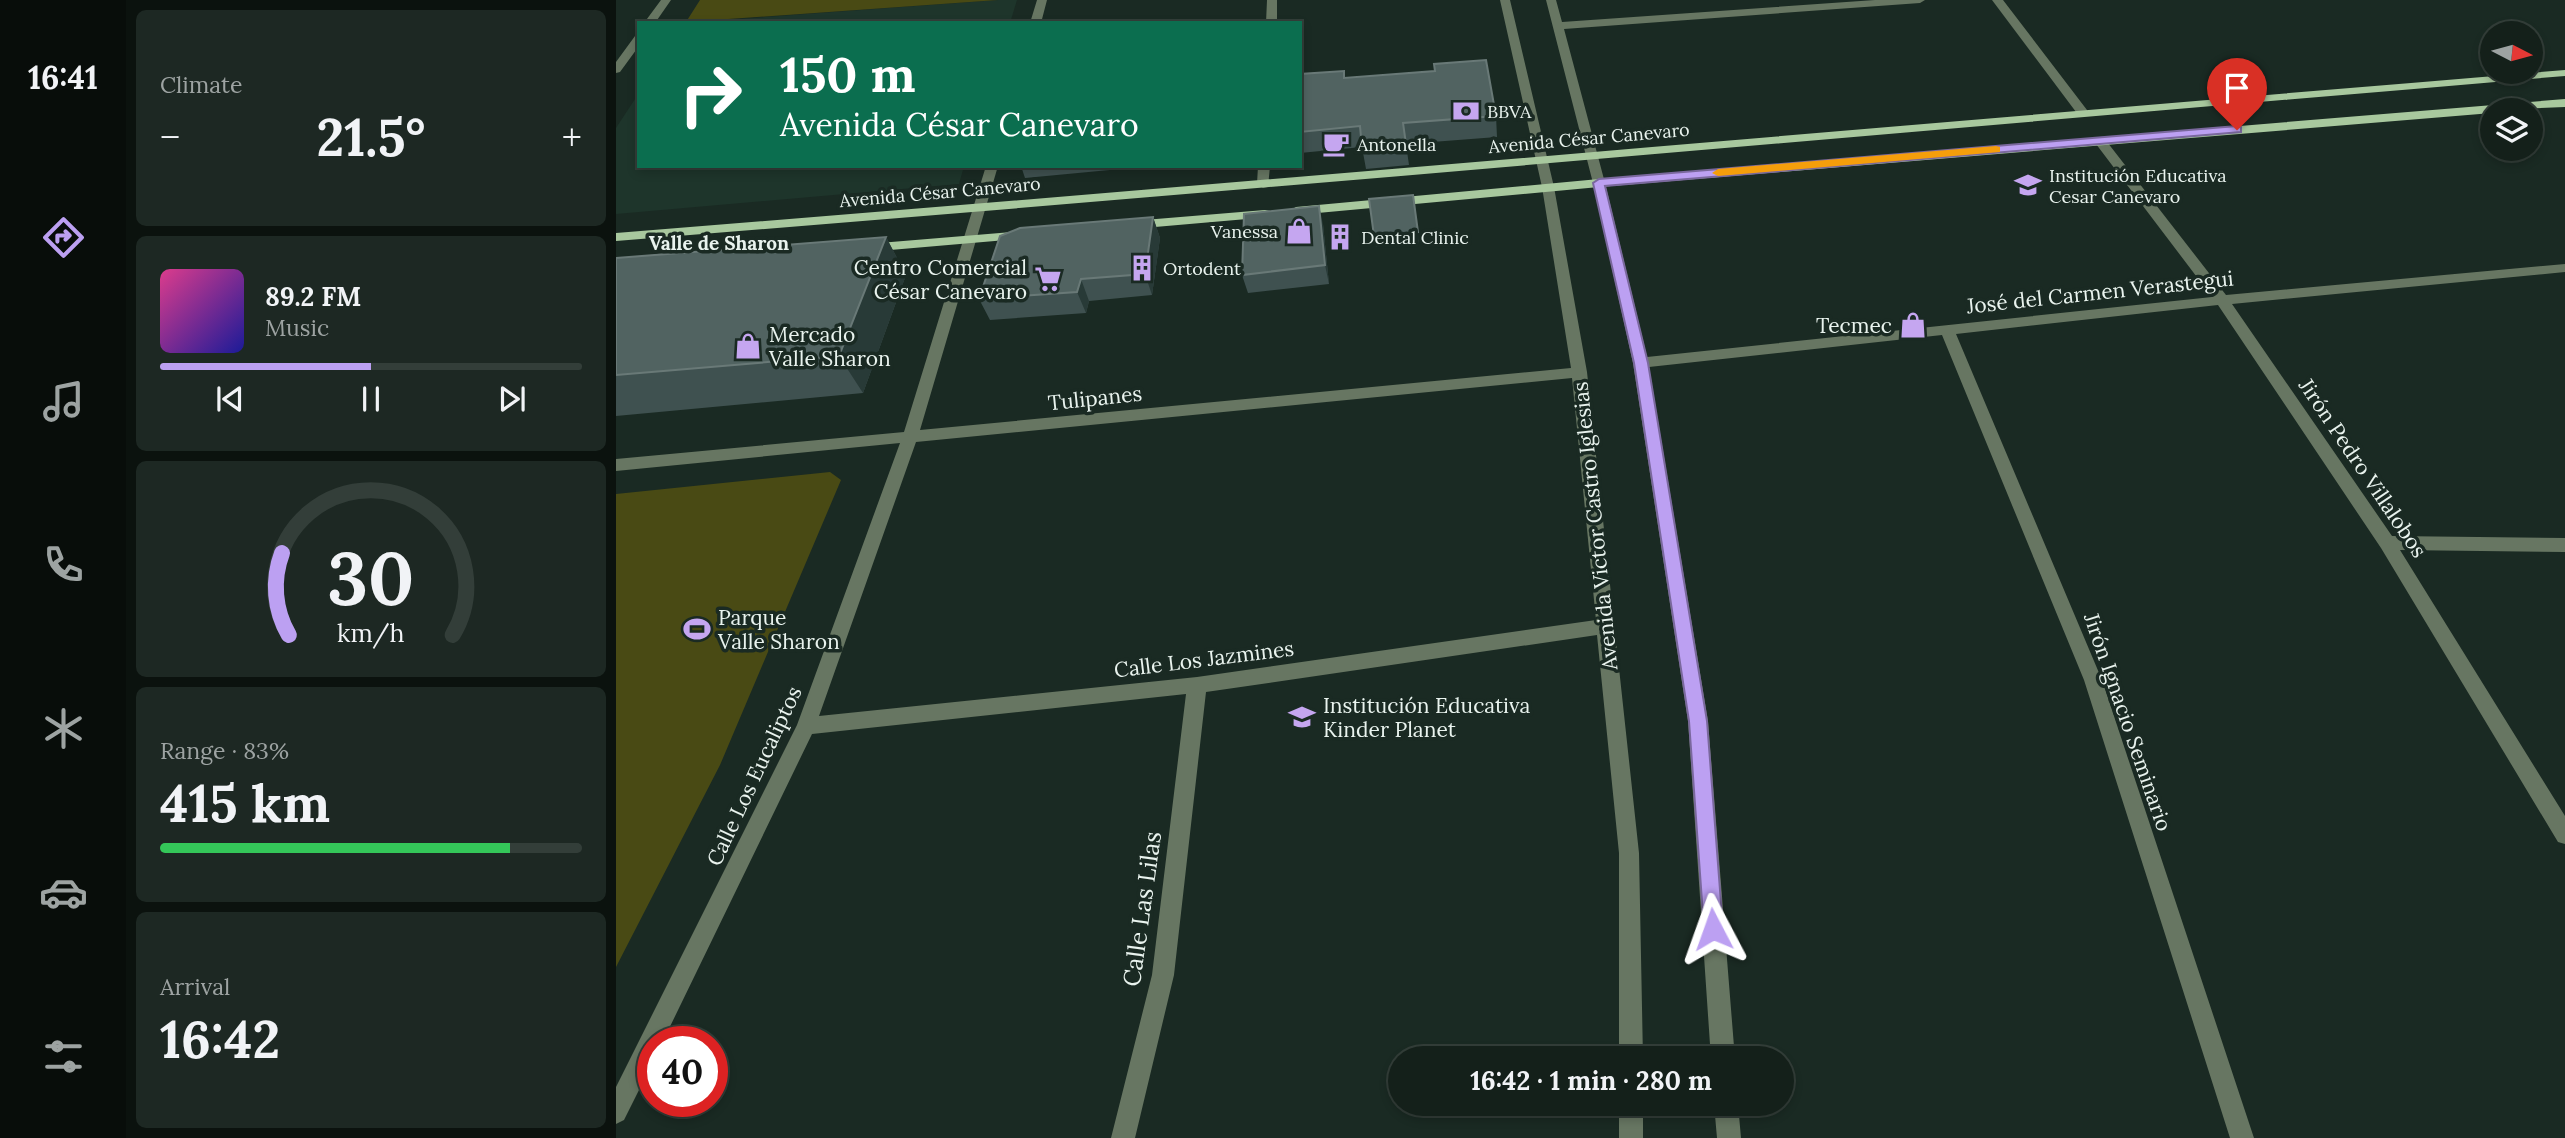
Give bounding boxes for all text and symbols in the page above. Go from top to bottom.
north arrow [2480,21,2543,84]
map controls [2480,21,2543,161]
text: 150 m [780,43,916,105]
icon: right [665,49,756,140]
text: 16:41 [28,57,98,98]
pin [2207,58,2267,130]
icon: arrive [2218,69,2256,107]
text: Climate [160,70,242,99]
bank icon: BBVA [1451,96,1481,126]
button: layers [2480,98,2543,161]
place label: BBVA [1487,100,1532,123]
text: 21.5° [317,104,425,170]
text: Avenida César Canevaro [780,104,1139,145]
text: − [160,113,180,161]
text: + [562,113,582,161]
street label: Avenida César Canevaro [1486,118,1691,158]
cafe icon: Antonella [1321,129,1351,159]
place label: Antonella [1356,133,1436,156]
place label: Institución Educativa Cesar Canevaro [2049,164,2227,208]
school or university icon: Institución Educativa Cesar Canevaro [2013,170,2043,200]
street label: Avenida César Canevaro [837,172,1042,212]
icon: directions [39,213,88,262]
shop icon: Vanessa [1284,216,1314,246]
place label: Vanessa [1210,220,1278,243]
building icon: Dental Clinic [1325,222,1355,252]
place label: Dental Clinic [1361,226,1469,249]
district label: Valle de Sharon [649,231,789,255]
building icon: Ortodent [1127,253,1157,283]
place label: Centro Comercial César Canevaro [854,254,1027,305]
place label: Ortodent [1163,257,1241,280]
supermarket icon: Centro Comercial César Canevaro [1033,264,1063,294]
street label: José del Carmen Verastegui [1964,265,2235,320]
text: 89.2 FM [265,280,361,313]
shop icon: Tecmec [1898,310,1928,340]
place label: Tecmec [1816,312,1892,339]
text: Music [265,313,329,342]
place label: Mercado Valle Sharon [768,321,891,372]
shop icon: Mercado Valle Sharon [733,331,763,361]
street label: Jirón Pedro Villalobos [2292,373,2433,563]
icon: music [39,377,88,426]
icon: previous [211,380,249,418]
icon: pause [352,380,390,418]
icon: next [493,380,531,418]
street label: Tulipanes [1047,380,1143,416]
street label: Avenida Victor Castro Iglesias [1566,380,1624,673]
text: 30 [327,532,415,625]
icon: phone [39,540,88,589]
place label: Parque Valle Sharon [717,604,840,655]
street label: Jirón Ignacio Seminario [2078,608,2178,835]
sports icon: Parque Valle Sharon [682,614,712,644]
text: km/h [337,617,405,649]
street label: Calle Los Jazmines [1113,635,1295,683]
street label: Calle Los Eucaliptos [701,682,807,870]
place label: Institución Educativa Kinder Planet [1323,692,1530,743]
school or university icon: Institución Educativa Kinder Planet [1287,702,1317,732]
icon: climate [39,704,88,753]
text: Range · 83% [160,736,289,765]
text: 415 km [160,770,330,836]
street label: Calle Las Lilas [1116,829,1168,989]
icon: car [39,868,88,917]
position arrow [1676,892,1750,966]
text: Arrival [160,972,230,1001]
text: 16:42 [160,1006,280,1072]
speed limit sign: 40 [637,1026,728,1117]
icon: filters [39,1032,88,1081]
text: 16:42 · 1 min · 280 m [1470,1064,1712,1097]

